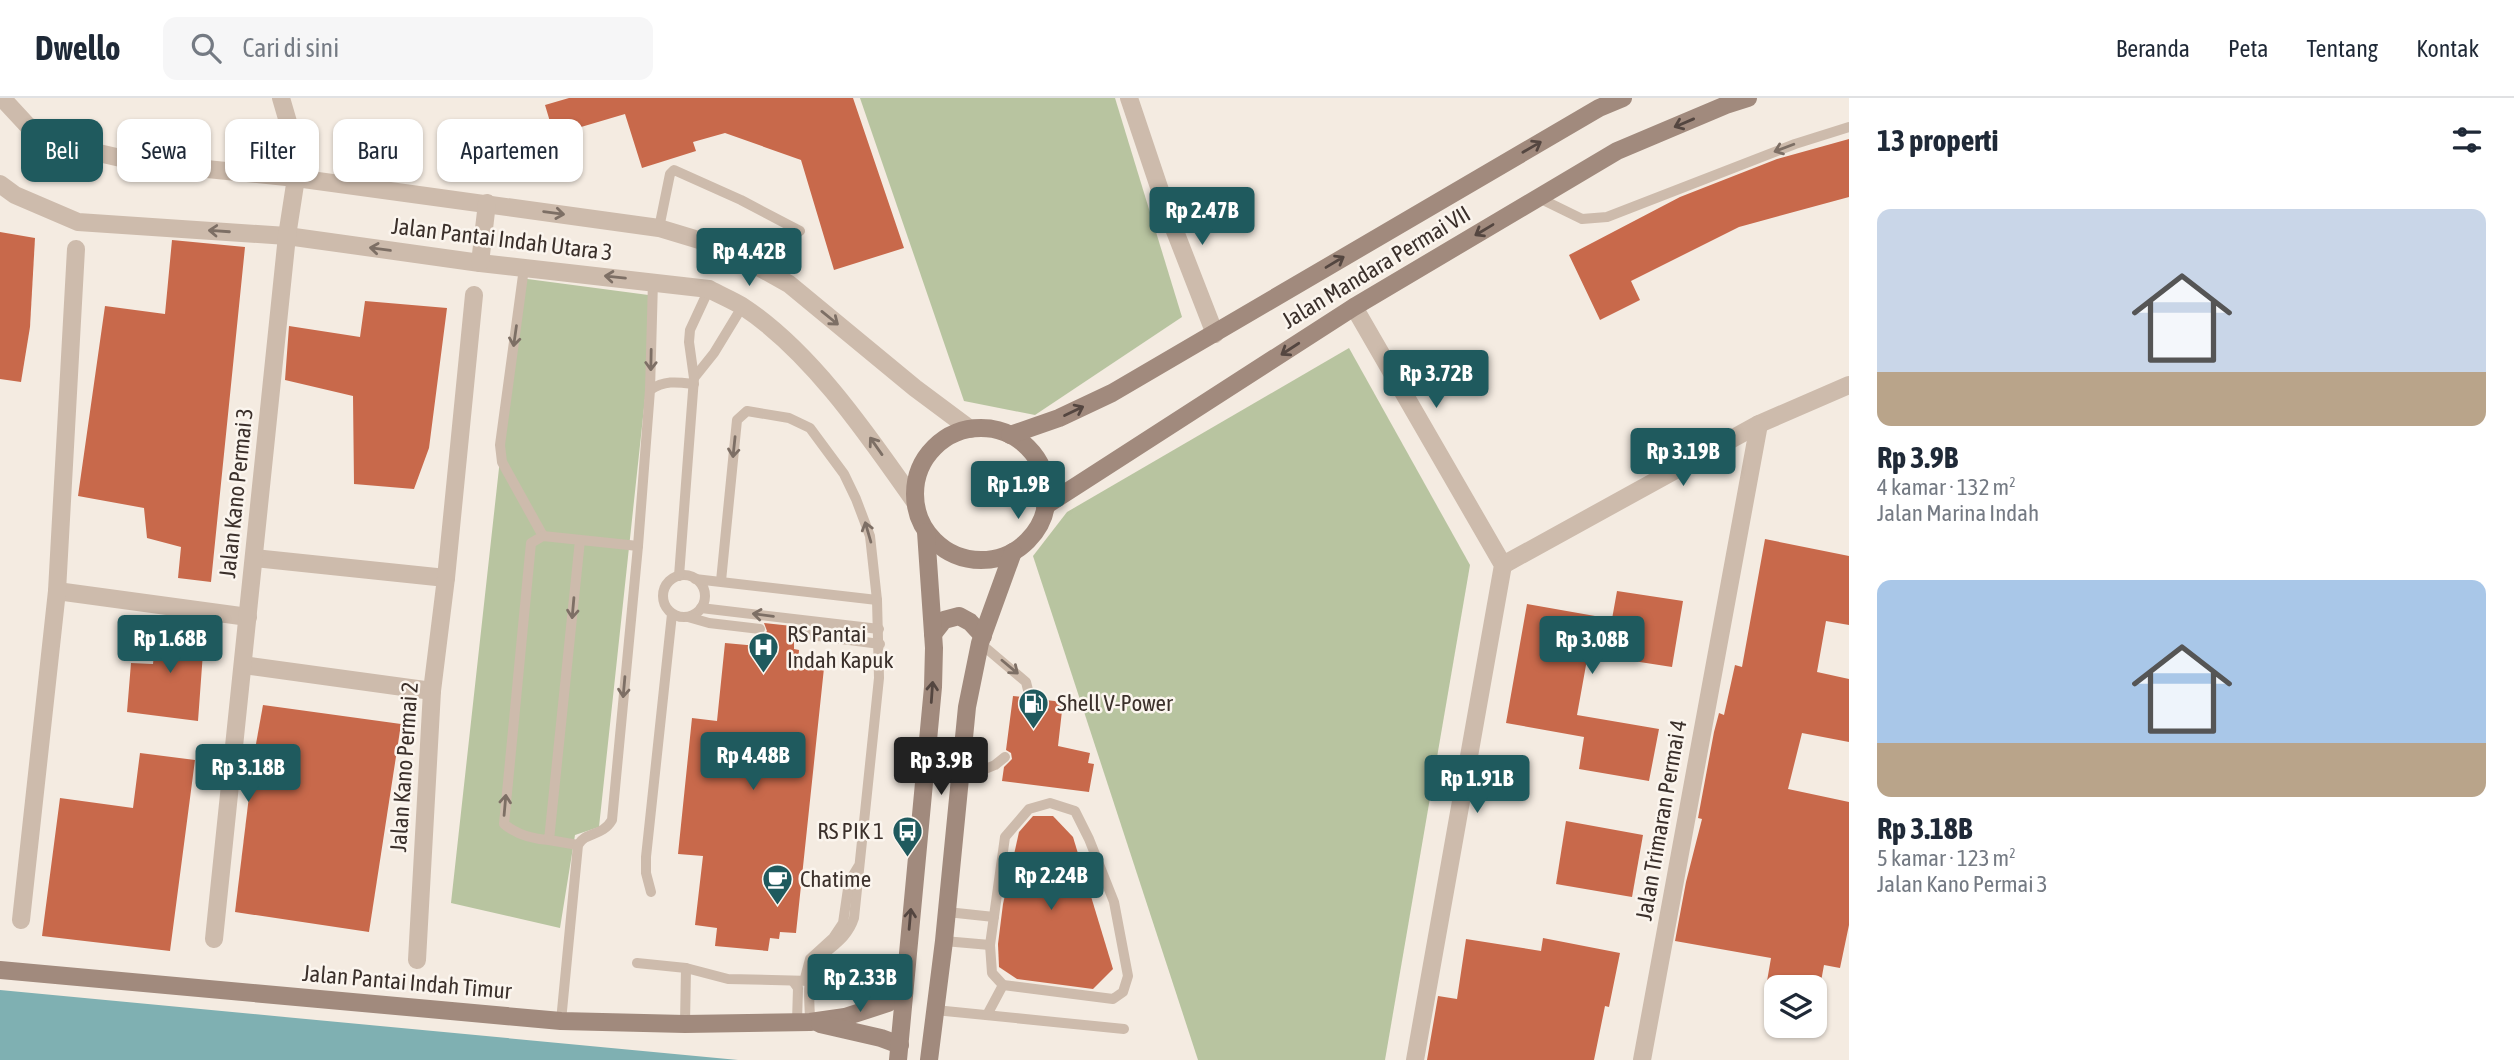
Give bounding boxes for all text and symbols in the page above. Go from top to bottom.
search box [163,17,653,80]
text: Dwello [35,29,121,67]
icon: search [187,29,225,67]
text: Cari di sini [243,33,339,63]
text: Beranda [2116,35,2190,62]
text: Peta [2228,35,2268,62]
text: Tentang [2306,35,2378,62]
text: Kontak [2416,35,2479,62]
one-way arrow [1674,117,1695,130]
chip: Beli [21,119,103,182]
chip: Sewa [117,119,211,182]
chip: Filter [225,119,319,182]
chip: Baru [333,119,423,182]
chip: Apartemen [437,119,583,182]
icon: filters [2448,121,2486,159]
text: 13 properti [1877,123,1998,157]
one-way arrow [1521,140,1541,154]
one-way arrow [1774,143,1795,155]
pin: Rp 2.47B [1130,188,1274,247]
text: Rp 2.47B [1166,197,1238,223]
street label: Jalan Mandara Permai VII [1277,200,1475,334]
one-way arrow [543,206,565,219]
street label: Jalan Pantai Indah Utara 3 [390,213,614,265]
one-way arrow [1475,223,1495,237]
one-way arrow [208,225,231,238]
pin: Rp 4.42B [677,228,821,288]
text: Rp 4.42B [713,238,785,264]
one-way arrow [369,243,391,256]
one-way arrow [1325,255,1345,269]
icon: home [2119,255,2245,381]
one-way arrow [605,271,627,284]
one-way arrow [820,310,838,326]
one-way arrow [508,324,521,346]
one-way arrow [1281,341,1300,356]
one-way arrow [644,348,658,371]
pin: Rp 3.72B [1364,350,1508,410]
text: Rp 3.72B [1400,360,1472,386]
one-way arrow [1063,404,1084,418]
street label: Jalan Kano Permai 3 [214,407,258,579]
pin: Rp 3.19B [1611,428,1755,488]
one-way arrow [727,436,740,458]
one-way arrow [868,437,883,456]
text: Rp 3.19B [1647,438,1719,464]
text: Rp 3.9B [1877,440,1958,474]
pin: Rp 1.9B [953,462,1083,521]
text: Rp 1.9B [987,471,1049,497]
text: 4 kamar · 132 m² [1877,474,2016,500]
text: Jalan Marina Indah [1877,500,2039,526]
one-way arrow [860,522,873,544]
one-way arrow [566,596,579,618]
one-way arrow [752,609,774,622]
pin: Rp 1.68B [98,616,242,675]
pin: Rp 3.08B [1520,616,1664,676]
place label: RS Pantai Indah Kapuk [787,621,894,673]
text: Rp 1.68B [134,625,206,651]
text: Rp 3.08B [1556,626,1628,652]
icon: home [2119,626,2245,752]
hospital icon: RS Pantai Indah Kapuk [747,630,781,674]
one-way arrow [1001,659,1019,675]
one-way arrow [617,675,630,698]
street label: Jalan Kano Permai 2 [385,681,423,853]
one-way arrow [926,682,939,704]
fuel station icon: Shell V-Power [1017,686,1051,730]
place label: Shell V-Power [1057,690,1174,716]
street label: Jalan Trimaran Permai 4 [1631,718,1691,922]
pin: Rp 4.48B [681,732,825,792]
pin: Rp 3.9B [876,738,1006,797]
text: Rp 4.48B [717,742,789,768]
pin: Rp 3.18B [176,744,320,804]
text: Rp 3.9B [910,747,972,773]
text: Rp 3.18B [212,754,284,780]
pin: Rp 1.91B [1405,756,1549,815]
text: Rp 1.91B [1441,765,1513,791]
one-way arrow [499,795,512,817]
text: Rp 3.18B [1877,811,1972,845]
bus stop icon: RS PIK 1 [890,814,924,858]
place label: RS PIK 1 [817,818,884,844]
text: 5 kamar · 123 m² [1877,845,2016,871]
pin: Rp 2.24B [979,852,1123,912]
cafe icon: Chatime [760,862,794,906]
text: Rp 2.24B [1015,862,1087,888]
place label: Chatime [800,866,871,892]
text: Jalan Kano Permai 3 [1877,871,2048,897]
one-way arrow [904,908,917,931]
pin: Rp 2.33B [788,954,932,1014]
street label: Jalan Pantai Indah Timur [301,960,514,1004]
text: Rp 2.33B [824,964,896,990]
map controls [1764,975,1827,1038]
button: layers [1764,975,1827,1038]

